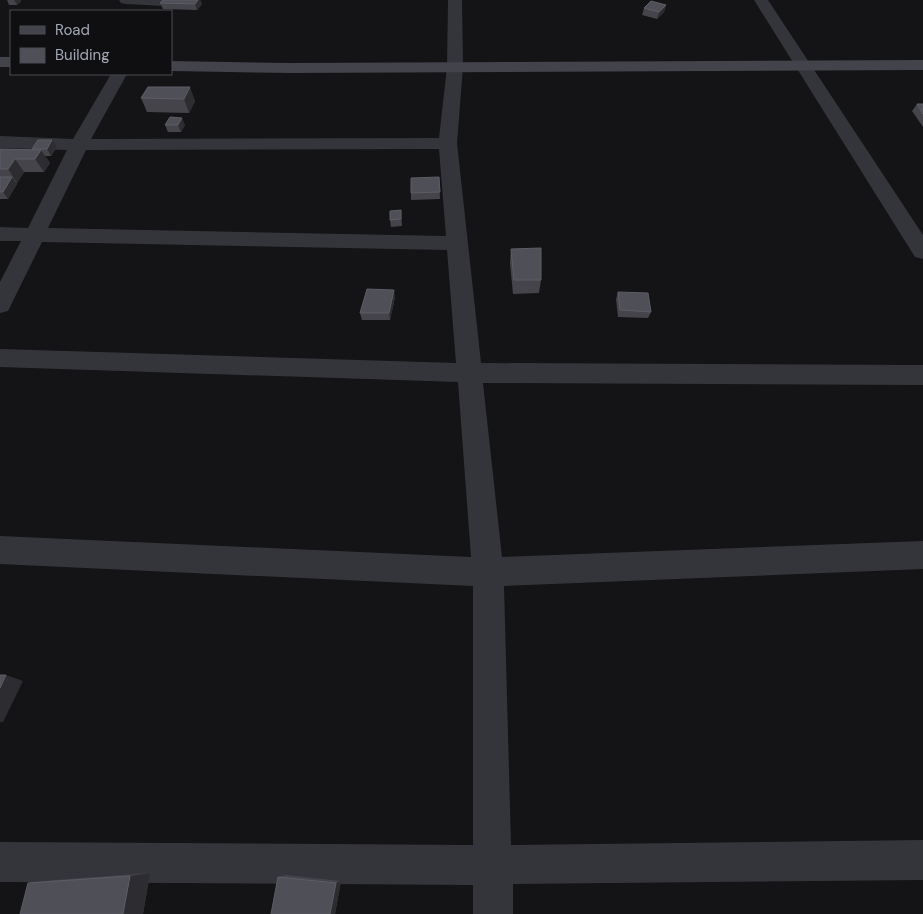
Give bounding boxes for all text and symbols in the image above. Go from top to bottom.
legend [10,10,172,75]
text: Road [55,20,90,40]
text: Building [55,45,110,65]

